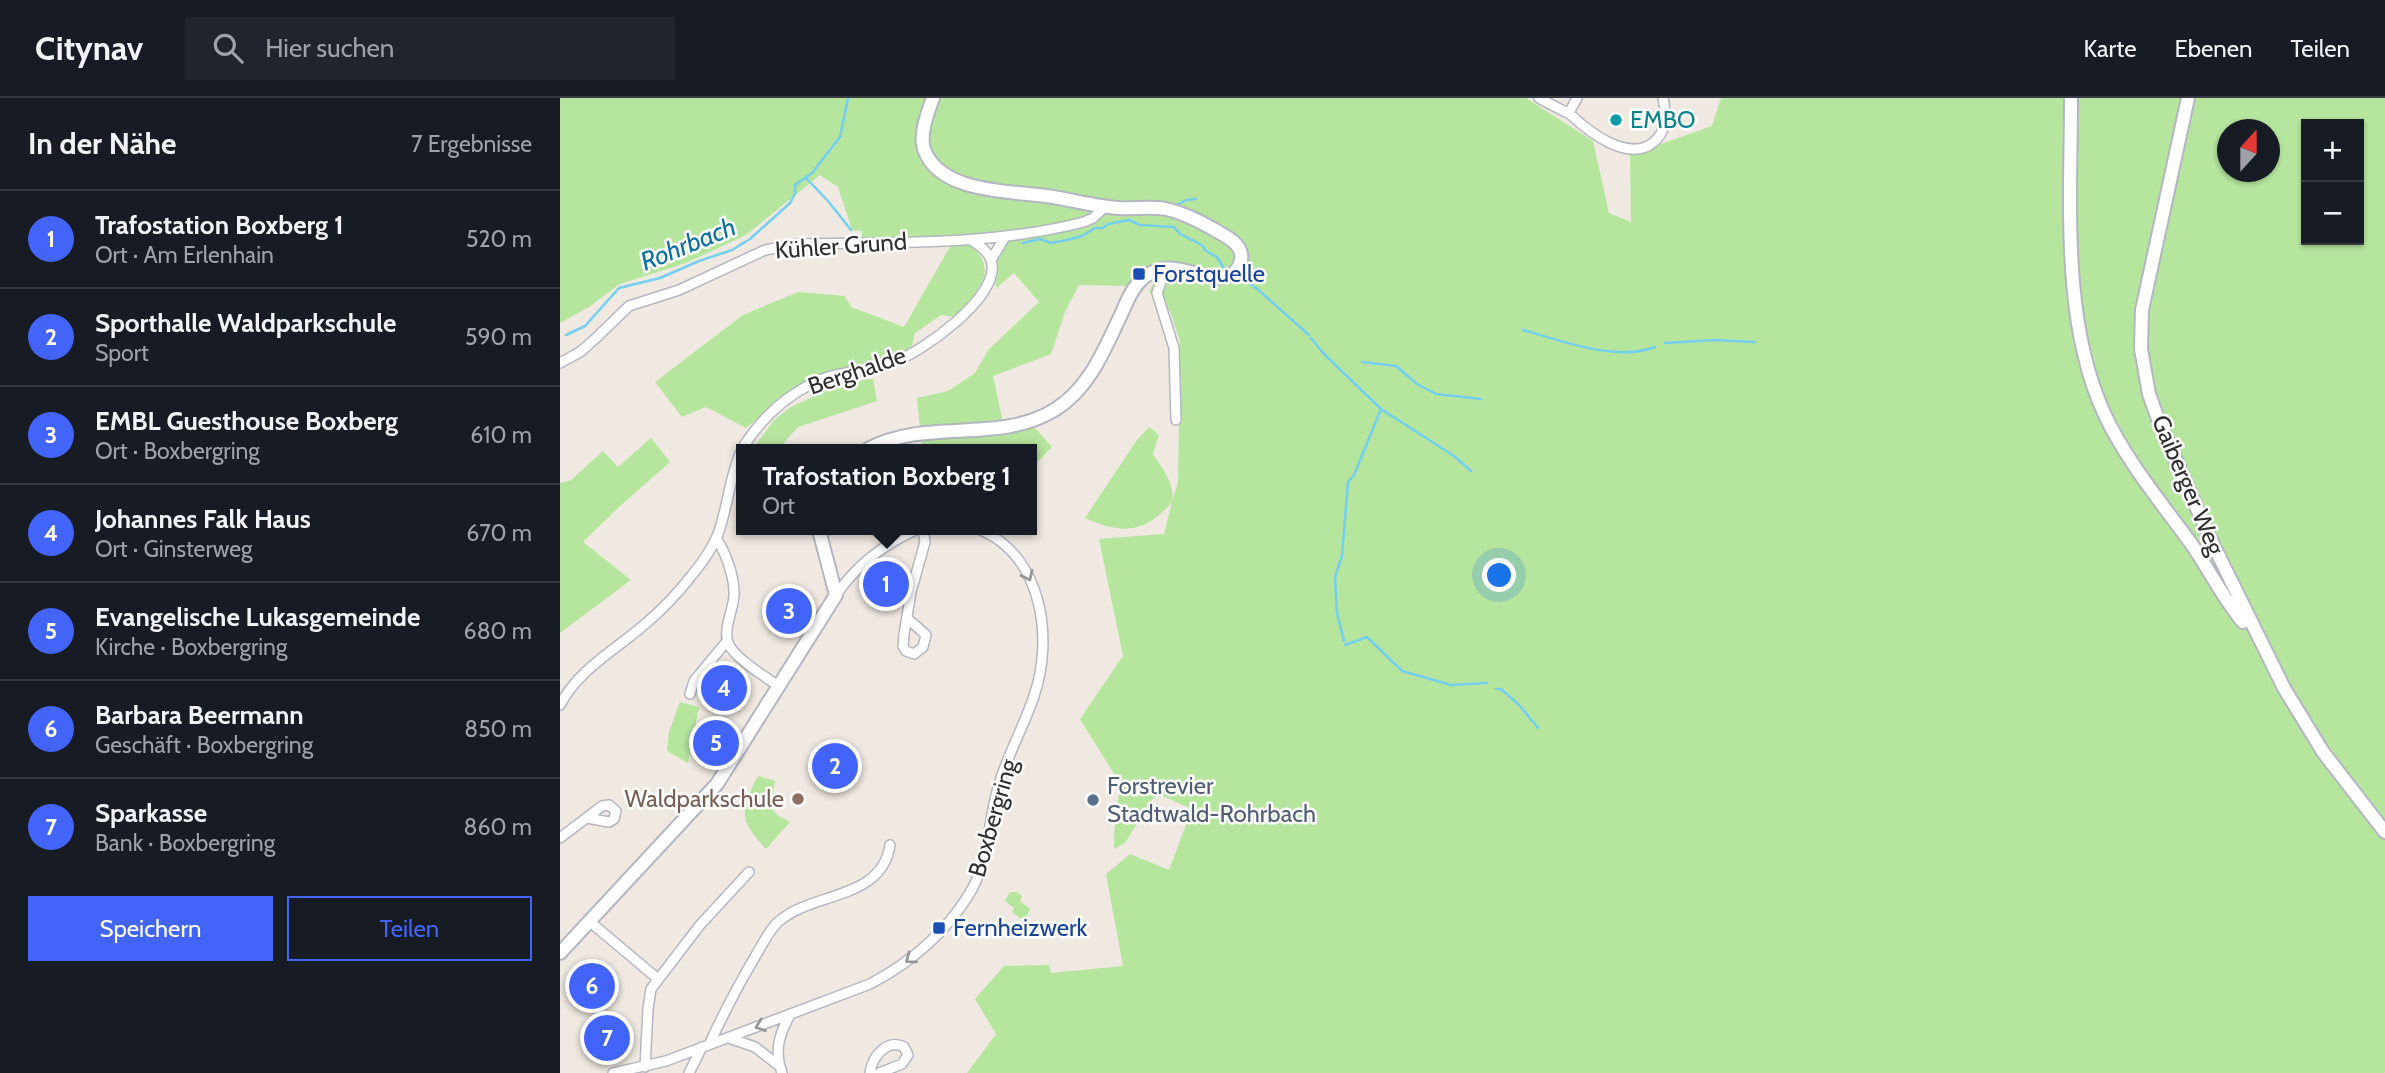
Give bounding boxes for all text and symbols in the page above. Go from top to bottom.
search box [185,17,675,80]
text: Citynav [35,28,143,68]
icon: search [209,29,247,67]
text: Hier suchen [265,32,394,64]
text: Karte [2083,34,2136,63]
text: Ebenen [2174,34,2252,63]
text: Teilen [2290,34,2350,63]
place label: EMBO [1630,105,1695,134]
marker: EMBO [1608,112,1624,128]
north arrow [2217,119,2280,182]
map controls [2301,119,2364,245]
button: + [2301,119,2364,182]
text: In der Nähe [28,125,177,162]
text: 7 Ergebnisse [411,130,532,158]
button: − [2301,182,2364,245]
text: Trafostation Boxberg 1 [95,209,344,241]
water label: Rohrbach [636,210,740,278]
text: 1 [47,225,55,253]
text: 520 m [466,225,532,253]
street label: Kühler Grund [774,226,908,265]
text: Ort · Am Erlenhain [95,241,274,269]
place label: Forstquelle [1153,259,1265,288]
marker: Forstquelle [1131,266,1147,282]
text: Sporthalle Waldparkschule [95,307,396,339]
text: 2 [45,323,57,351]
text: 590 m [465,323,532,351]
text: Sport [95,339,149,367]
street label: Berghalde [804,340,910,401]
text: EMBL Guesthouse Boxberg [95,405,398,437]
street label: Gaiberger Weg [2146,411,2231,560]
text: 3 [45,421,57,449]
text: 610 m [470,421,532,449]
text: Ort · Boxbergring [95,437,260,465]
popup [736,444,1037,535]
text: Trafostation Boxberg 1 [762,460,1011,492]
text: Ort [762,492,795,520]
text: Johannes Falk Haus [95,503,311,535]
text: 4 [44,519,58,547]
text: 670 m [466,519,532,547]
text: Ort · Ginsterweg [95,535,252,563]
pin: 1 [863,558,909,610]
your location [1482,558,1516,592]
one-way arrow [1020,569,1034,581]
pin: 3 [766,585,812,637]
text: Evangelische Lukasgemeinde [95,601,420,633]
text: 5 [45,617,57,645]
text: 680 m [464,617,532,645]
text: Kirche · Boxbergring [95,633,287,661]
pin: 4 [701,662,747,714]
text: Barbara Beermann [95,699,304,731]
text: 6 [45,715,57,743]
text: 850 m [464,715,532,743]
pin: 5 [693,717,739,769]
text: Geschäft · Boxbergring [95,731,313,759]
pin: 2 [812,740,858,792]
street label: Boxbergring [962,754,1023,880]
place label: Forstrevier Stadtwald-Rohrbach [1107,771,1316,828]
place label: Waldparkschule [624,784,784,813]
marker: Waldparkschule [790,791,806,807]
marker: Forstrevier Stadtwald-Rohrbach [1085,792,1101,808]
text: Sparkasse [95,797,207,829]
text: 7 [45,813,57,841]
text: 860 m [464,813,532,841]
text: Bank · Boxbergring [95,829,275,857]
button: Speichern [28,896,273,961]
button: Teilen [287,896,532,961]
place label: Fernheizwerk [953,913,1088,942]
marker: Fernheizwerk [931,920,947,936]
one-way arrow [905,950,918,963]
pin: 6 [569,960,615,1012]
pin: 7 [584,1012,630,1064]
one-way arrow [754,1018,766,1032]

